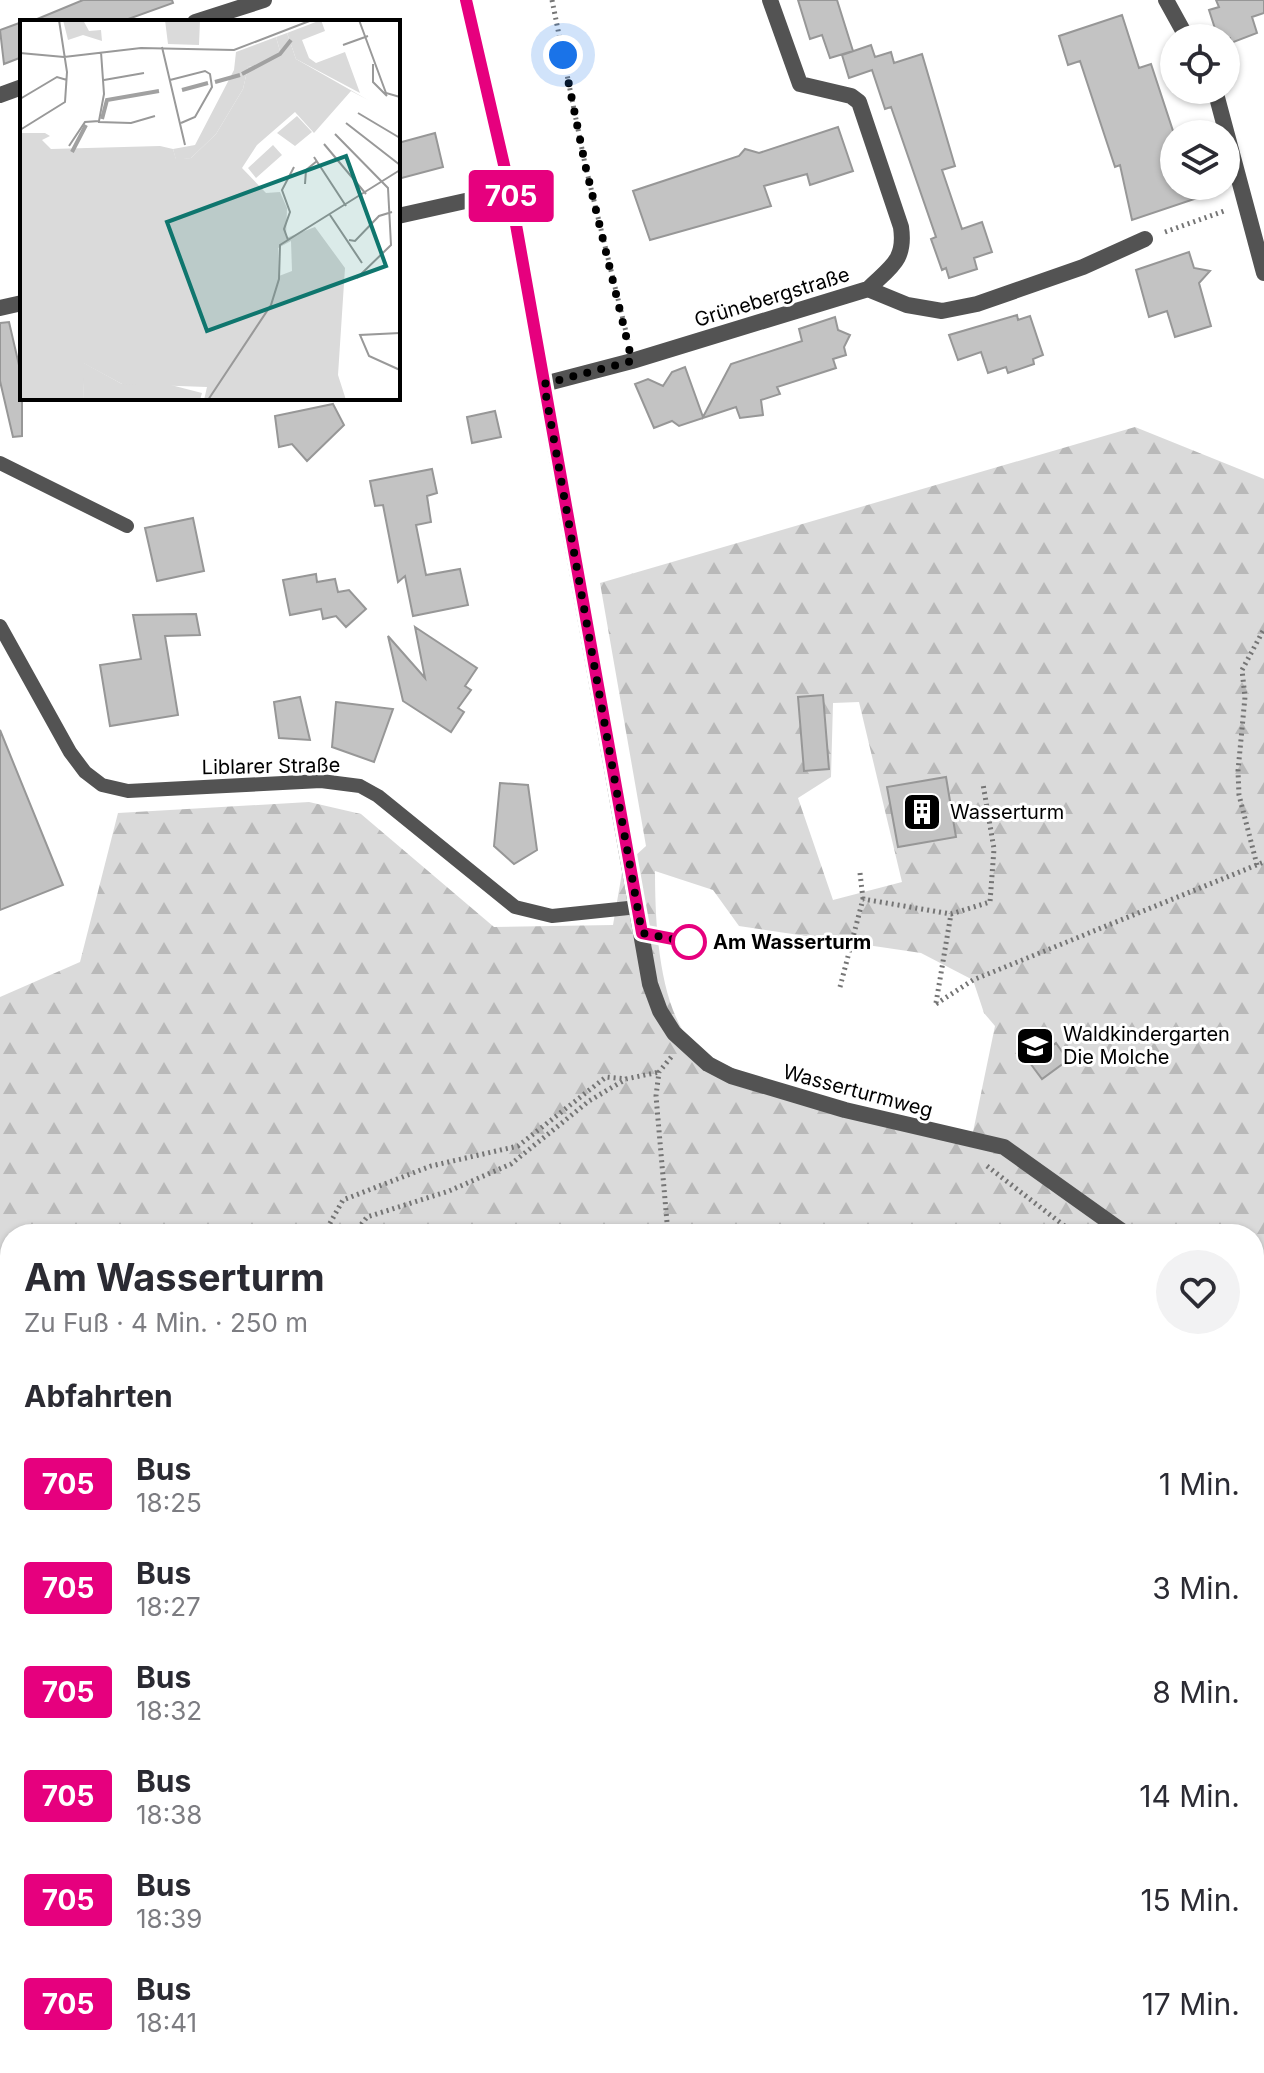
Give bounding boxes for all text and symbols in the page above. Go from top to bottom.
inset map [20,20,400,400]
map controls [1160,24,1240,200]
button: locate [1160,24,1240,104]
your location [543,35,583,75]
button: layers [1160,120,1240,200]
line badge: 705 [465,170,557,222]
text: 705 [485,179,537,213]
street label: Grünebergstraße [692,262,852,332]
street label: Liblarer Straße [201,753,341,779]
building icon: Wasserturm [901,791,943,833]
place label: Wasserturm [950,800,1064,824]
marker: Am Wasserturm [672,925,706,959]
place label: Am Wasserturm [713,930,871,954]
place label: Waldkindergarten Die Molche [1063,1022,1230,1069]
school or university icon: Waldkindergarten Die Molche [1014,1025,1056,1067]
street label: Wasserturmweg [780,1059,936,1123]
button: heart [1156,1250,1240,1334]
text: Am Wasserturm [24,1254,325,1300]
text: Zu Fuß · 4 Min. · 250 m [24,1307,308,1338]
text: Abfahrten [24,1378,173,1414]
text: Bus [136,1451,191,1487]
text: 1 Min. [1159,1466,1240,1502]
text: 705 [42,1467,94,1501]
text: 18:25 [136,1487,202,1518]
text: Bus [136,1555,191,1591]
text: 3 Min. [1152,1570,1240,1606]
text: 705 [42,1571,94,1605]
text: 18:27 [136,1591,201,1622]
text: Bus [136,1659,191,1695]
text: 8 Min. [1152,1674,1240,1710]
text: 705 [42,1675,94,1709]
text: 18:32 [136,1695,202,1726]
text: Bus [136,1763,191,1799]
text: 14 Min. [1139,1778,1240,1814]
text: 705 [42,1779,94,1813]
text: 18:38 [136,1799,202,1830]
text: Bus [136,1867,191,1903]
text: 15 Min. [1140,1882,1240,1918]
text: 705 [42,1883,94,1917]
text: 18:39 [136,1903,202,1934]
text: Bus [136,1971,191,2007]
text: 17 Min. [1142,1986,1240,2022]
text: 705 [42,1987,94,2021]
text: 18:41 [136,2007,197,2038]

